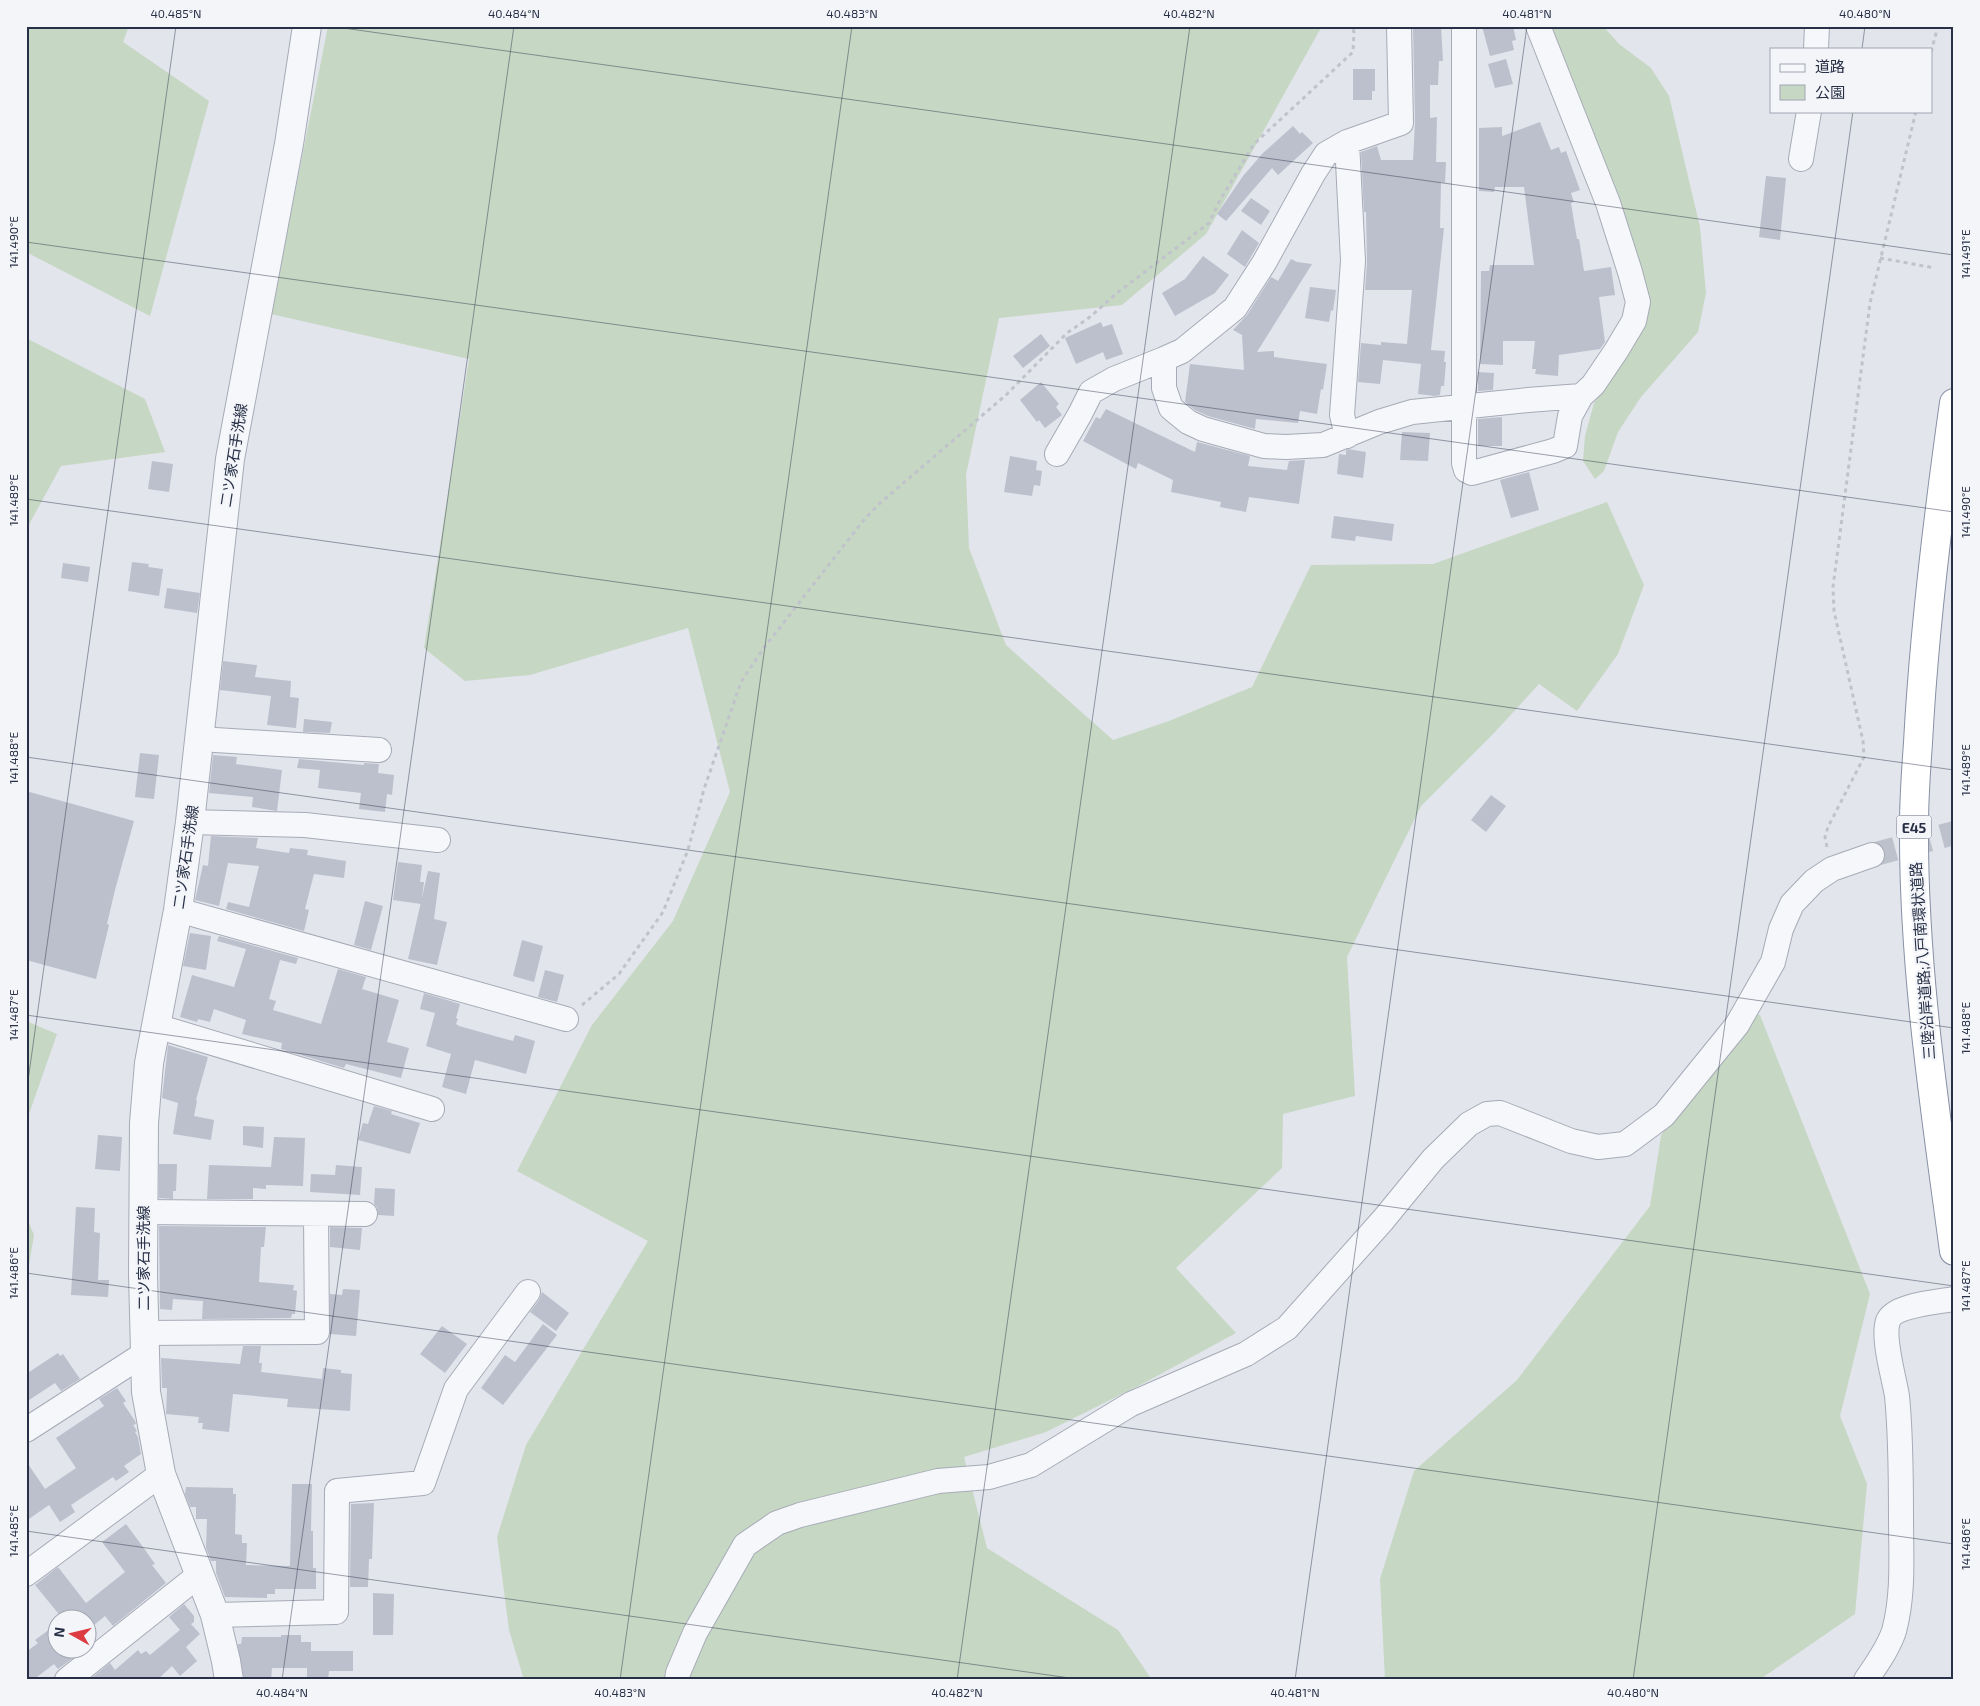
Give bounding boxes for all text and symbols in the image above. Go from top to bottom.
text: 40.485°N [150,6,202,20]
text: 40.484°N [488,6,540,20]
text: 40.483°N [826,6,878,20]
text: 40.482°N [1163,6,1215,20]
text: 40.481°N [1502,6,1552,20]
text: 40.480°N [1839,6,1891,20]
legend [1770,48,1932,112]
text: 道路 [1815,57,1845,75]
text: 公園 [1815,83,1845,101]
text: 141.490°E [6,216,20,268]
text: 141.491°E [1958,229,1972,279]
street label: 二ツ家石手洗線 [216,402,250,508]
text: 141.489°E [6,474,20,526]
text: 141.490°E [1958,486,1972,538]
text: 141.488°E [6,731,20,784]
text: 141.489°E [1958,744,1972,796]
street label: 二ツ家石手洗線 [169,804,201,910]
road number: E45 [1896,816,1932,839]
street label: 三陸沿岸道路;八戸南環状道路 [1906,861,1938,1061]
text: 141.487°E [6,989,20,1041]
text: 141.488°E [1958,1001,1972,1054]
street label: 二ツ家石手洗線 [134,1205,152,1311]
text: 141.486°E [6,1247,20,1299]
text: 141.487°E [1958,1260,1972,1312]
text: 141.485°E [6,1505,20,1557]
text: 141.486°E [1958,1518,1972,1570]
north arrow [48,1608,98,1658]
text: N [50,1626,68,1638]
text: 40.484°N [256,1685,308,1699]
text: 40.483°N [594,1685,646,1699]
text: 40.482°N [931,1685,983,1699]
text: 40.481°N [1270,1685,1320,1699]
text: 40.480°N [1607,1685,1659,1699]

